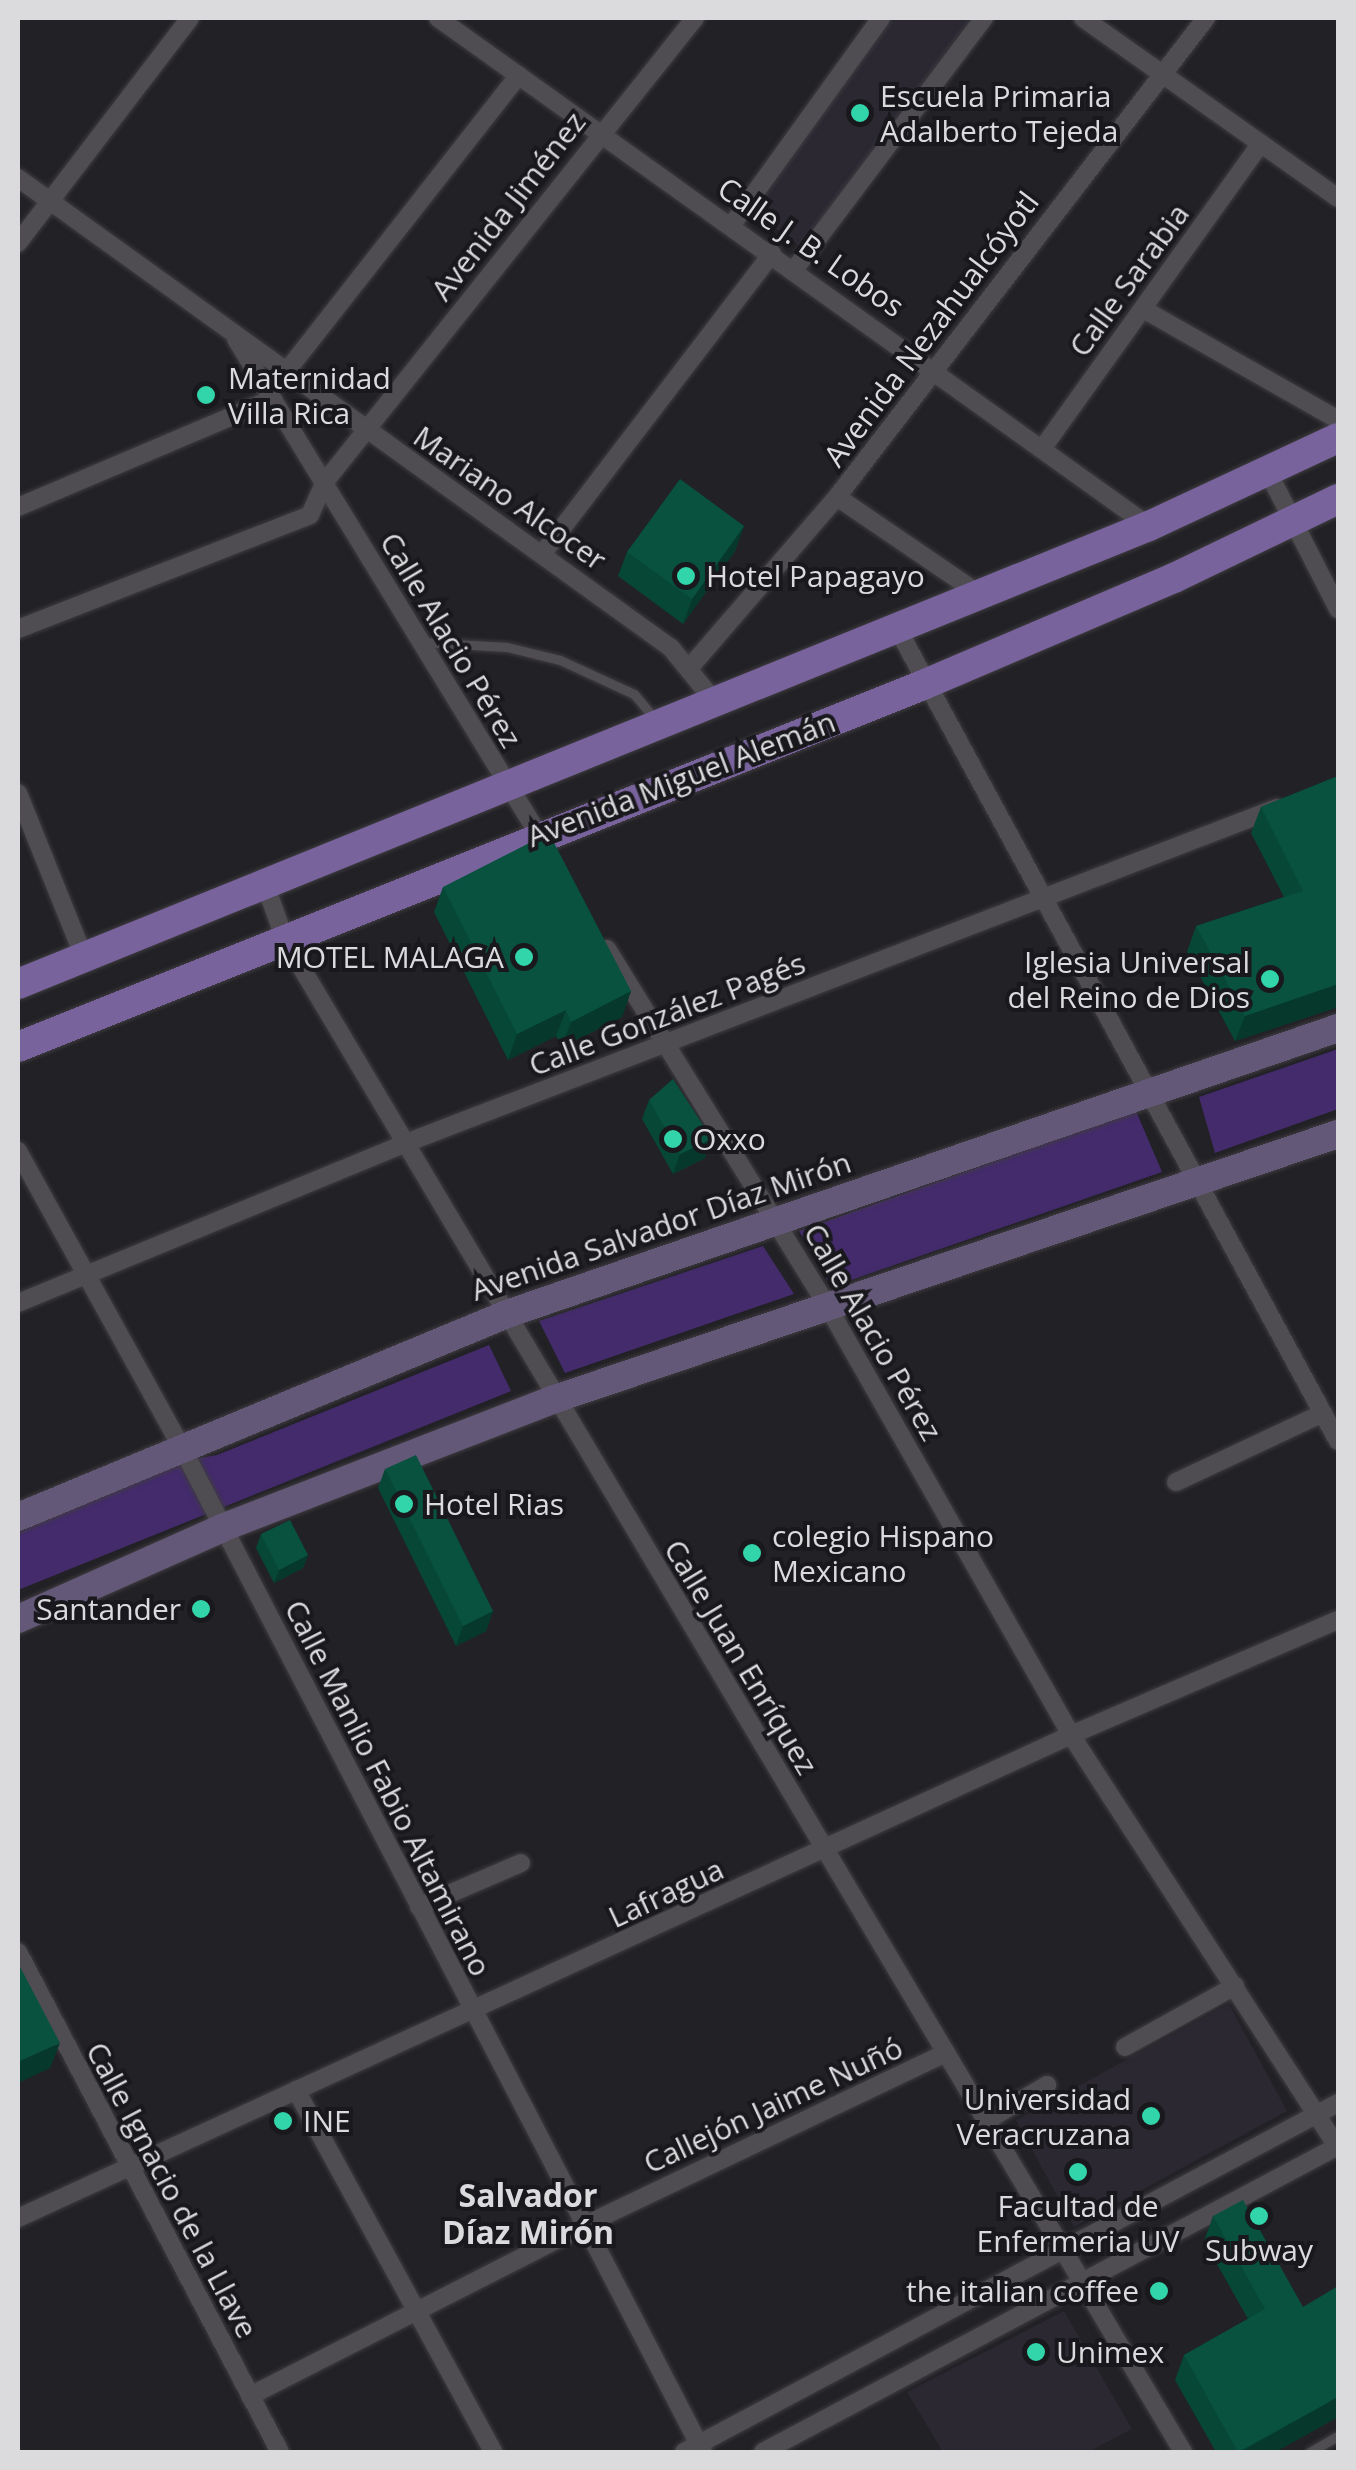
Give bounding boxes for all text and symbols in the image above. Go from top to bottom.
place label: Escuela Primaria Adalberto Tejeda [880,78,1118,148]
marker: Escuela Primaria Adalberto Tejeda [849,102,871,124]
street label: Avenida Jiménez [423,105,593,307]
street label: Calle J. B. Lobos [711,170,911,324]
street label: Avenida Nezahualcóyotl [816,185,1046,473]
street label: Calle Sarabia [1062,197,1196,363]
place label: Maternidad Villa Rica [228,360,391,430]
marker: Maternidad Villa Rica [193,382,219,408]
street label: Mariano Alcocer [407,418,613,578]
street label: Calle Alacio Pérez [373,526,529,754]
place label: Hotel Papagayo [706,558,925,594]
marker: Hotel Papagayo [675,565,697,587]
street label: Avenida Miguel Alemán [522,704,840,854]
place label: MOTEL MALAGA [276,939,504,975]
place label: Iglesia Universal del Reino de Dios [1008,944,1250,1014]
street label: Calle González Pagés [524,945,810,1083]
marker: MOTEL MALAGA [513,946,535,968]
marker: Iglesia Universal del Reino de Dios [1259,968,1281,990]
place label: Oxxo [693,1121,766,1157]
marker: Oxxo [662,1128,684,1150]
street label: Avenida Salvador Díaz Mirón [466,1144,856,1308]
street label: Calle Alacio Pérez [796,1217,950,1447]
place label: Hotel Rias [424,1486,564,1522]
marker: Hotel Rias [393,1493,415,1515]
place label: colegio Hispano Mexicano [772,1518,994,1588]
street label: Calle Juan Enríquez [657,1533,825,1781]
marker: colegio Hispano Mexicano [741,1542,763,1564]
place label: Santander [36,1591,181,1627]
street label: Calle Manlio Fabio Altamirano [277,1594,499,1982]
marker: Santander [190,1598,212,1620]
street label: Lafragua [603,1851,729,1935]
street label: Callejón Jaime Nuñó [638,2029,908,2181]
street label: Calle Ignacio de la Llave [79,2036,265,2344]
place label: Universidad Veracruzana [957,2081,1131,2152]
place label: INE [303,2103,351,2139]
marker: Universidad Veracruzana [1140,2105,1162,2127]
marker: INE [272,2110,294,2132]
marker: Facultad de Enfermeria UV [1067,2161,1089,2183]
district label: Salvador Díaz Mirón [442,2177,614,2252]
place label: Facultad de Enfermeria UV [977,2188,1179,2258]
marker: Subway [1248,2205,1270,2227]
place label: Subway [1205,2232,1313,2268]
place label: the italian coffee [906,2273,1139,2309]
marker: the italian coffee [1148,2280,1170,2302]
place label: Unimex [1056,2334,1164,2370]
marker: Unimex [1025,2341,1047,2363]

